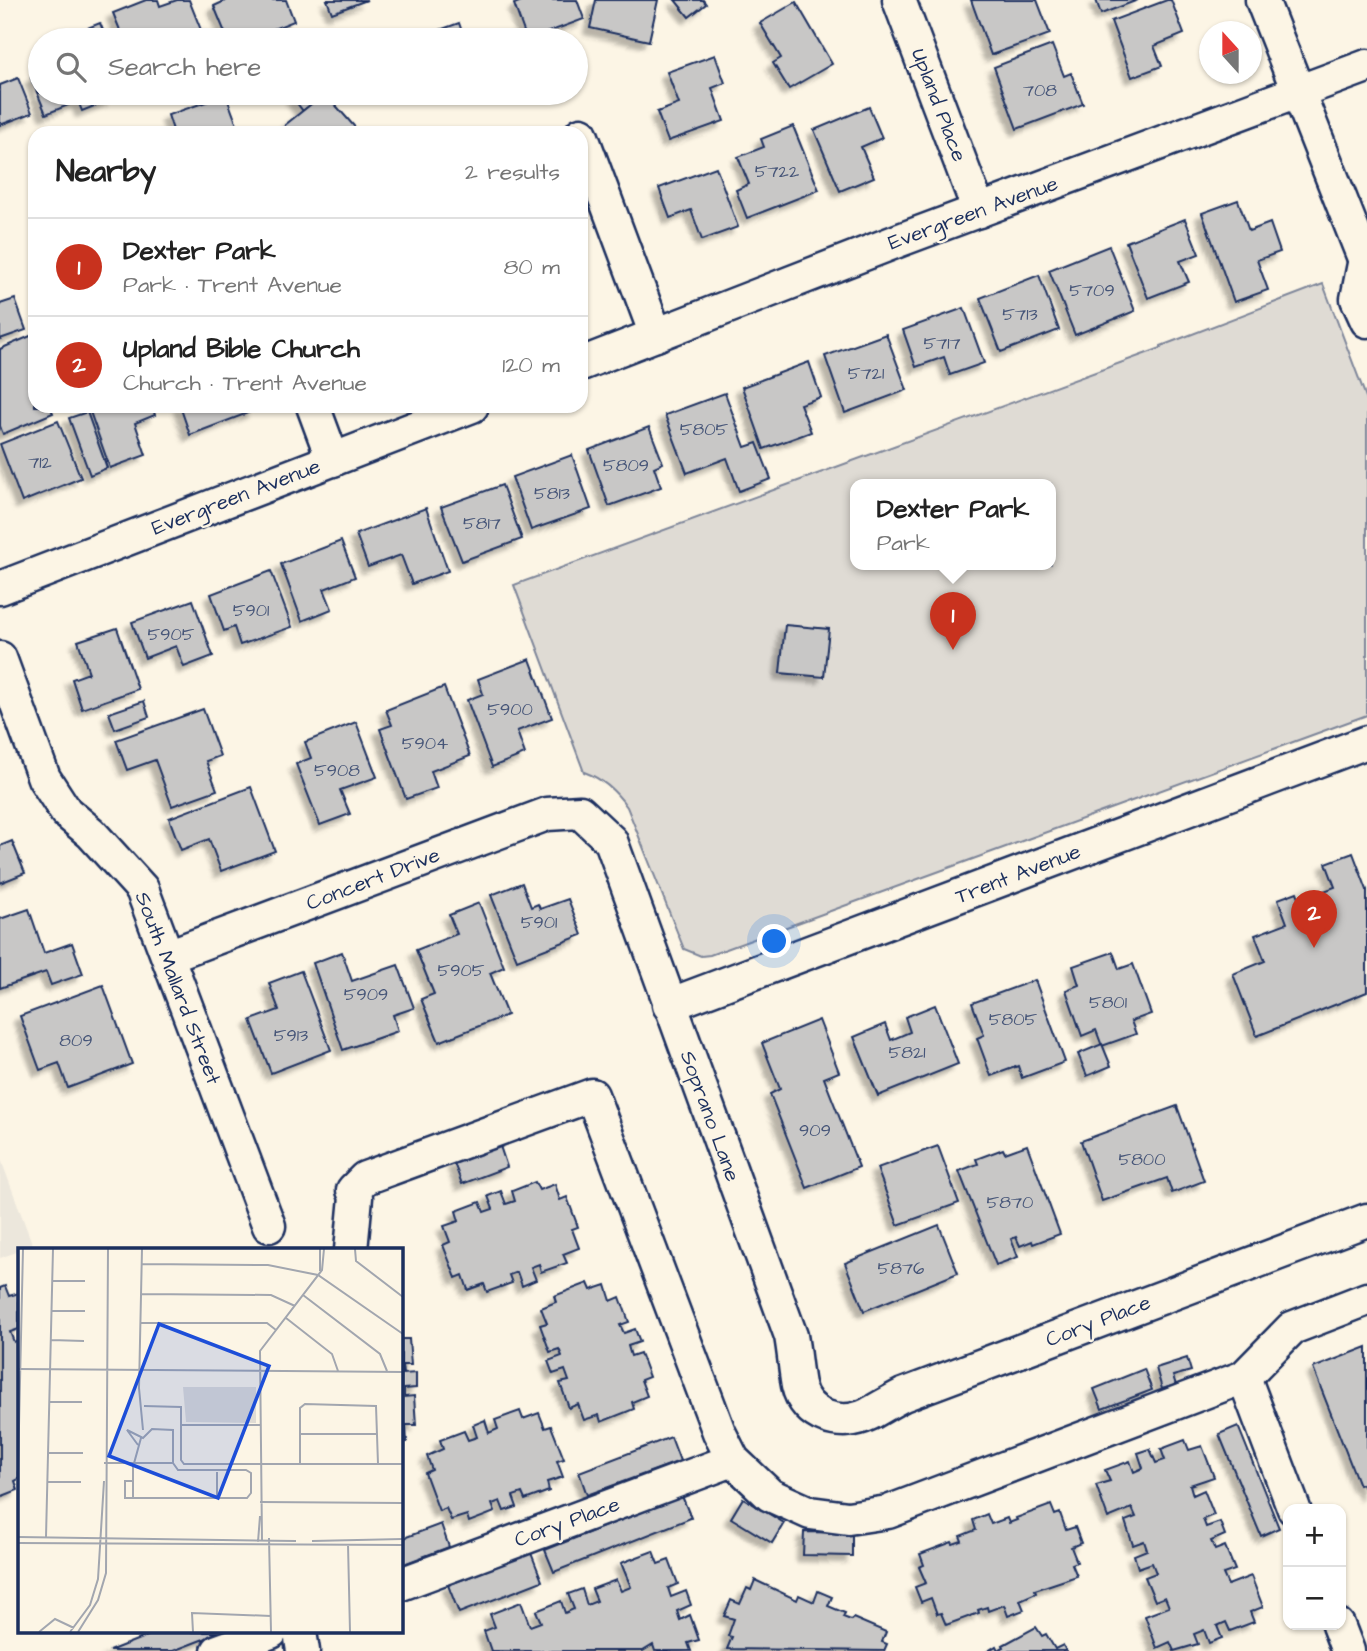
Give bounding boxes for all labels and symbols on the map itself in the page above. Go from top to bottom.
north arrow [1199,21,1262,84]
street label: Upland Place [903,44,974,166]
house number: 708 [1023,78,1057,103]
house number: 5722 [755,159,800,184]
street label: Evergreen Avenue [884,169,1063,259]
house number: 5709 [1069,278,1115,303]
house number: 5713 [1002,302,1038,327]
house number: 5717 [923,331,961,356]
house number: 5721 [848,361,884,386]
house number: 5805 [680,417,729,442]
house number: 712 [28,450,53,475]
street label: Evergreen Avenue [147,451,325,544]
house number: 5809 [603,453,649,478]
house number: 5813 [534,481,570,506]
house number: 5817 [463,511,501,536]
pin: 1 [930,592,976,650]
house number: 5901 [233,598,269,623]
house number: 5905 [147,622,195,647]
house number: 5900 [487,697,533,722]
house number: 5904 [402,731,448,756]
house number: 5908 [314,758,360,783]
street label: Trent Avenue [951,837,1085,911]
street label: Concert Drive [302,840,444,918]
street label: South Mallard Street [128,888,228,1089]
pin: 2 [1291,890,1337,948]
house number: 5901 [521,910,557,935]
your location [757,924,791,958]
house number: 5905 [437,958,485,983]
house number: 5909 [344,982,388,1007]
house number: 5801 [1089,990,1127,1015]
house number: 5805 [989,1007,1038,1032]
house number: 5913 [274,1023,308,1048]
house number: 809 [59,1028,93,1053]
house number: 5821 [888,1040,926,1065]
street label: Soprano Lane [672,1047,747,1186]
house number: 909 [799,1118,831,1143]
house number: 5800 [1118,1147,1166,1172]
house number: 5870 [987,1190,1033,1215]
inset map [18,1248,402,1634]
house number: 5876 [878,1256,924,1281]
street label: Cory Place [1041,1288,1155,1356]
street label: Cory Place [510,1490,624,1556]

